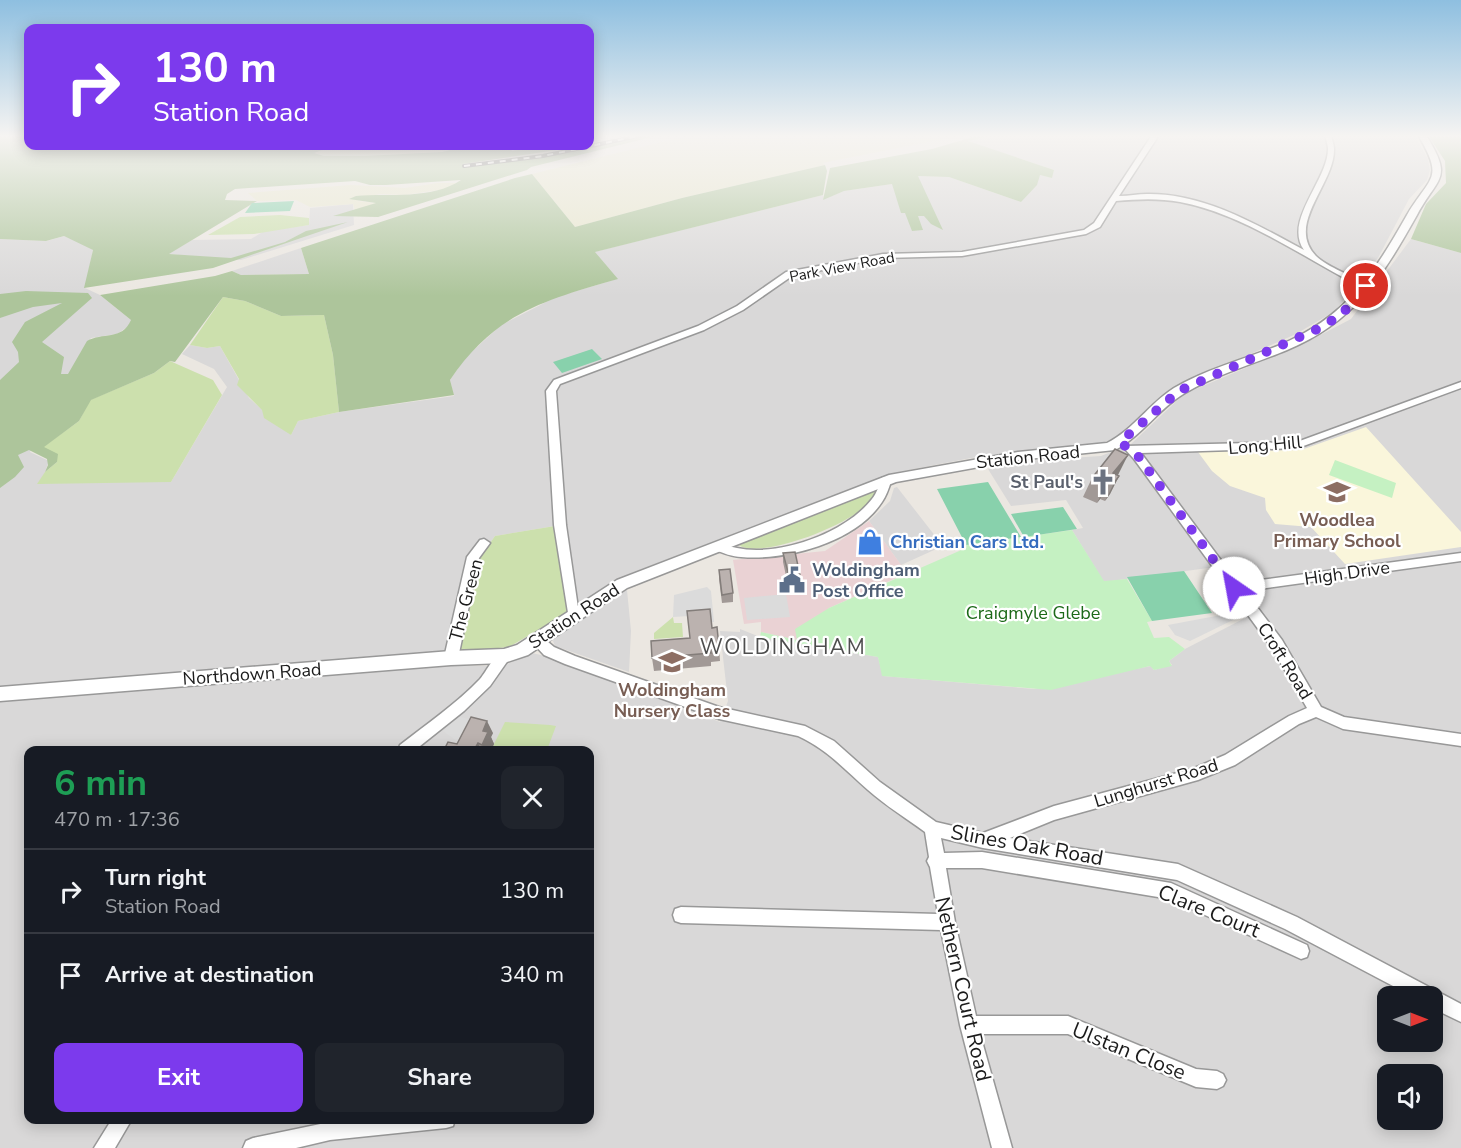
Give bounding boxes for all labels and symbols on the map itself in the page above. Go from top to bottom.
street label: Park View Road [788,247,896,287]
pin [1340,260,1391,311]
street label: Long Hill [1227,430,1303,460]
street label: Station Road [975,440,1081,474]
church icon: St Paul's [1088,467,1118,497]
place label: St Paul's [1010,470,1083,494]
school or university icon: Woodlea Primary School [1322,477,1352,507]
place label: Woodlea Primary School [1273,508,1401,553]
shop icon: Christian Cars Ltd. [855,527,885,557]
place label: Christian Cars Ltd. [890,530,1044,554]
street label: High Drive [1303,555,1391,591]
street label: The Green [444,556,488,644]
position arrow [1202,556,1266,620]
place label: Woldingham Post Office [812,558,920,603]
public building icon: Woldingham Post Office [777,565,807,595]
street label: Station Road [524,578,624,654]
park label: Craigmyle Glebe [966,601,1100,625]
street label: Croft Road [1252,618,1318,704]
district label: WOLDINGHAM [700,633,866,661]
school or university icon: Woldingham Nursery Class [657,647,687,677]
street label: Northdown Road [182,657,322,691]
place label: Woldingham Nursery Class [614,678,731,723]
street label: Lunghurst Road [1091,753,1221,813]
street label: Slines Oak Road [948,818,1106,872]
street label: Clare Court [1154,878,1265,944]
street label: Nethern Court Road [928,894,998,1084]
north arrow [1377,986,1443,1052]
street label: Ulstan Close [1068,1015,1190,1087]

